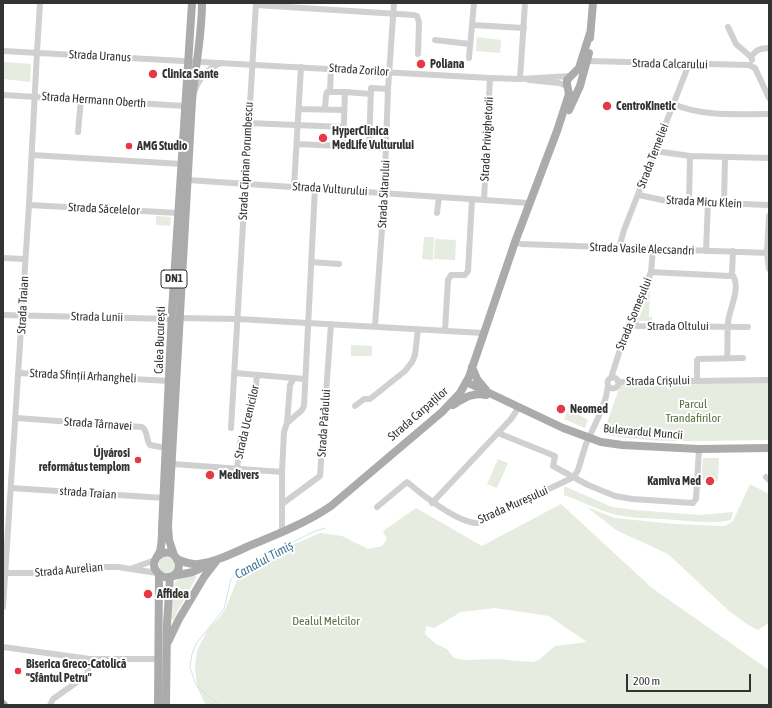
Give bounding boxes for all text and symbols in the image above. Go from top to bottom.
street label: Strada Uranus [69,47,131,65]
street label: Strada Calcarului [632,56,708,72]
place label: Poliana [430,57,464,71]
marker: Poliana [415,58,427,70]
street label: Strada Zorilor [329,61,389,79]
place label: Clinica Sante [162,67,219,81]
marker: Clinica Sante [147,68,159,80]
street label: Strada Hermann Oberth [41,89,147,111]
street label: Strada Privighetorii [478,96,496,182]
place label: CentroKinetic [616,99,676,113]
marker: CentroKinetic [601,100,613,112]
street label: Strada Ciprian Porumbescu [236,101,256,221]
street label: Strada Temeliei [634,121,672,191]
place label: HyperClinica MedLife Vulturului [332,124,414,152]
marker: HyperClinica MedLife Vulturului [317,132,329,144]
place label: AMG Studio [137,139,187,153]
marker: AMG Studio [124,141,134,151]
street label: Strada Sitarului [375,160,393,228]
street label: Strada Vulturului [292,179,368,199]
street label: Strada Micu Klein [666,193,742,211]
street label: Strada Săcelelor [68,200,140,218]
street label: Strada Vasile Alecsandri [589,240,695,258]
road number: DN1 [161,270,187,288]
street label: Strada Traian [14,276,32,334]
street label: Strada Someșului [613,276,655,352]
street label: Calea București [152,306,168,374]
street label: Strada Lunii [71,309,123,325]
street label: Strada Oltului [647,319,709,333]
street label: Strada Sfinții Arhangheli [29,366,137,386]
street label: Strada Crișului [626,373,690,389]
street label: Strada Ucenicilor [232,384,262,460]
street label: Strada Carpaților [385,384,451,444]
street label: Strada Pârâului [314,389,334,457]
park label: Parcul Trandafirilor [665,397,721,425]
place label: Neomed [570,402,608,416]
marker: Neomed [555,403,567,415]
street label: Strada Târnavei [63,414,133,434]
street label: Bulevardul Muncii [603,421,683,443]
place label: Újvárosi református templom [39,446,130,474]
marker: Újvárosi református templom [133,455,143,465]
place label: Medivers [219,468,259,482]
marker: Medivers [204,469,216,481]
place label: Kamiva Med [647,474,701,488]
marker: Kamiva Med [704,475,716,487]
street label: Strada Mureșului [476,483,550,527]
street label: strada Traian [59,484,117,502]
water label: Canalul Timiș [232,538,296,582]
street label: Strada Aurelian [34,560,104,580]
place label: Affidea [157,587,189,601]
marker: Affidea [142,588,154,600]
park label: Dealul Melcilor [292,614,360,628]
place label: Biserica Greco-Catolică "Sfântul Petru" [26,657,126,685]
marker: Biserica Greco-Catolică "Sfântul Petru" [13,666,23,676]
scale bar [628,666,753,692]
text: 200 m [633,674,660,688]

